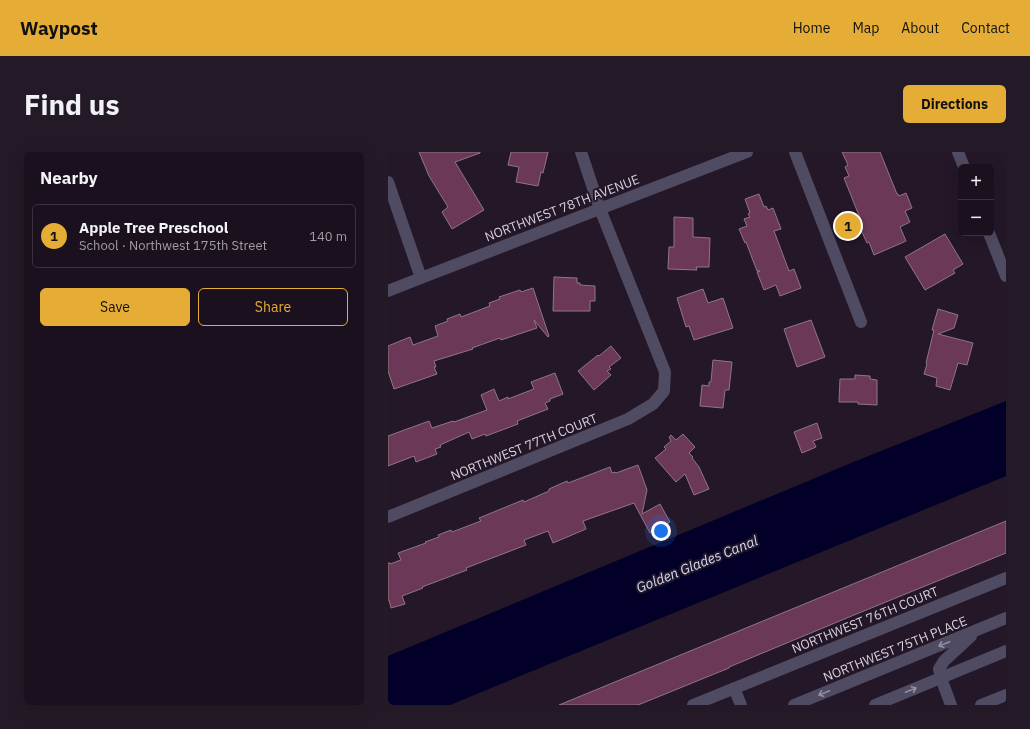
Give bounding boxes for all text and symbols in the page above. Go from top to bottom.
text: Waypost [20,16,98,40]
text: Home [793,19,830,37]
text: Map [852,19,879,37]
text: About [901,19,939,37]
text: Contact [961,19,1010,37]
button: Directions [903,85,1006,123]
text: Find us [24,86,120,123]
map controls [958,164,994,236]
button: + [958,164,994,200]
text: Nearby [40,167,98,189]
street label: NORTHWEST 78TH AVENUE [482,171,642,245]
button: − [958,200,994,236]
pin: 1 [835,211,861,241]
text: Apple Tree Preschool [79,218,228,237]
text: 1 [50,228,58,245]
text: 140 m [309,228,347,245]
text: School · Northwest 175th Street [79,237,267,254]
button: Save [40,288,190,326]
button: Share [198,288,348,326]
street label: NORTHWEST 77TH COURT [448,410,600,484]
your location [651,521,671,541]
water label: Golden Glades Canal [633,531,761,597]
street label: NORTHWEST 76TH COURT [789,583,941,657]
street label: NORTHWEST 75TH PLACE [821,612,969,686]
one-way arrow [938,640,950,648]
one-way arrow [905,686,917,694]
one-way arrow [818,690,830,697]

